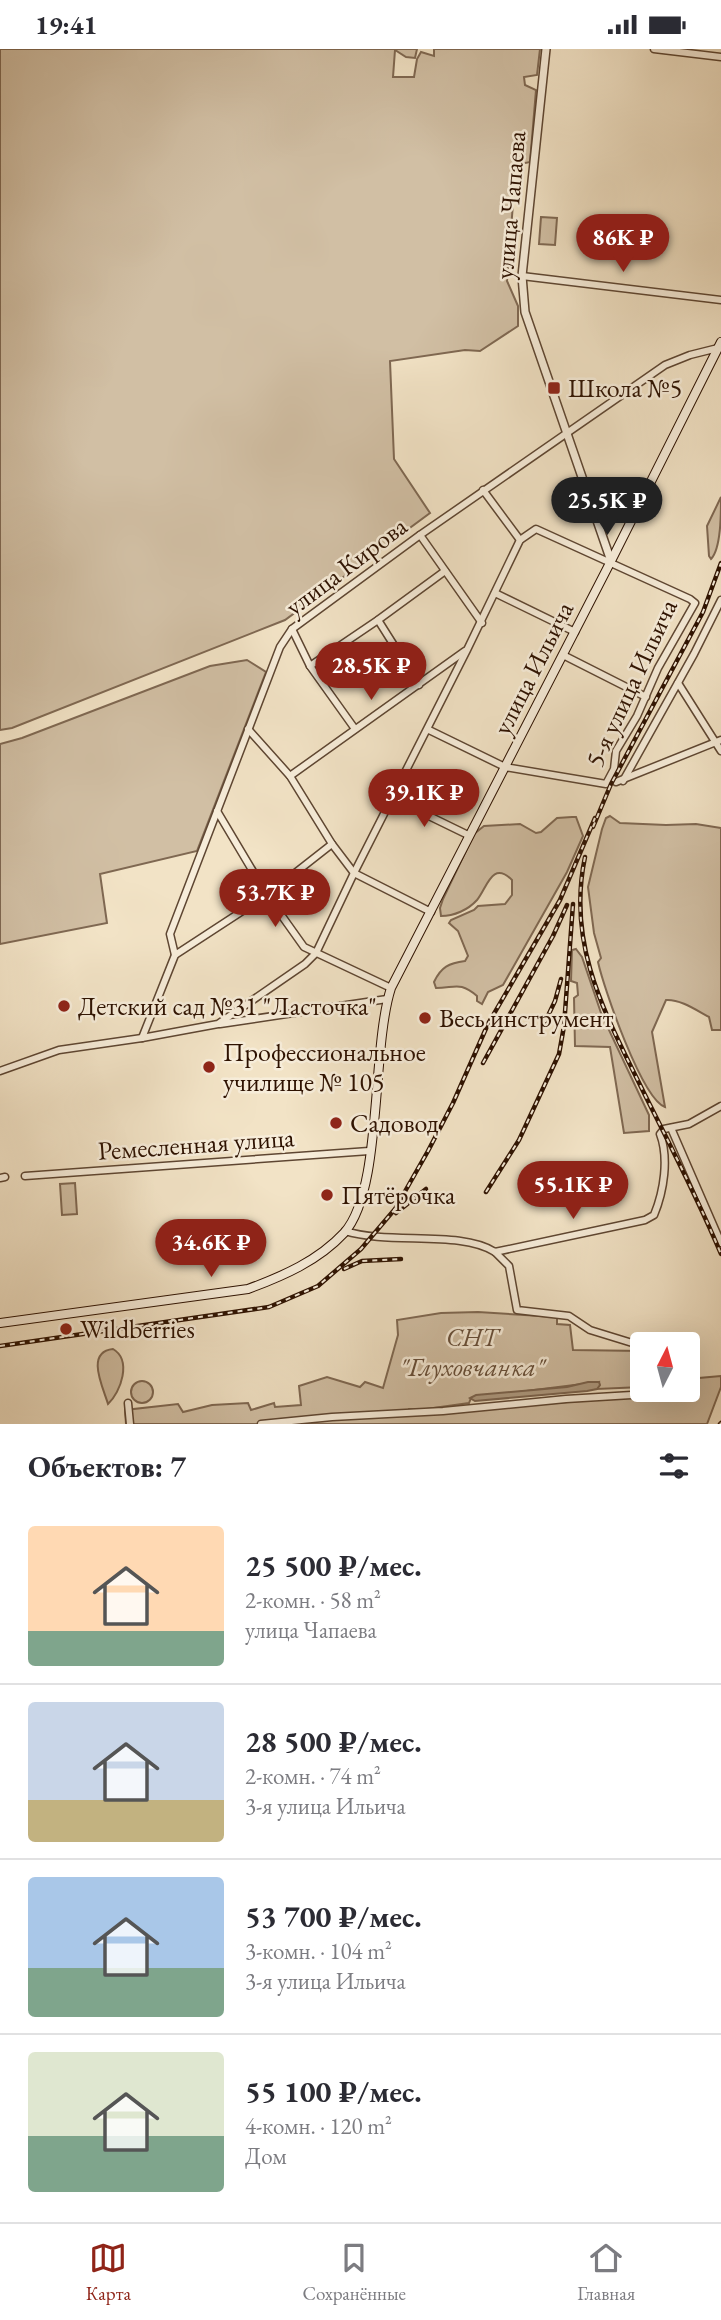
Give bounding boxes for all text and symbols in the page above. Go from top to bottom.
text: 19:41 [35,8,97,42]
street label: улица Чапаева [487,129,533,281]
pin: 86K ₽ [574,215,672,274]
text: 86K ₽ [592,222,654,252]
place label: Школа №5 [568,371,682,405]
marker: Школа №5 [546,380,562,396]
pin: 25.5K ₽ [542,477,672,537]
text: 25.5K ₽ [567,485,647,515]
street label: улица Кирова [278,509,414,623]
street label: 5-я улица Ильича [577,593,685,772]
street label: улица Ильича [485,595,581,740]
pin: 28.5K ₽ [306,643,436,702]
text: 28.5K ₽ [331,650,411,680]
pin: 39.1K ₽ [359,769,489,829]
text: 39.1K ₽ [384,777,464,807]
pin: 53.7K ₽ [210,869,340,929]
text: 53.7K ₽ [235,877,315,907]
place label: Детский сад №31 "Ласточка" [78,989,377,1023]
marker: Детский сад №31 "Ласточка" [56,998,72,1014]
place label: Весь инструмент [439,1001,614,1035]
marker: Весь инструмент [417,1010,433,1026]
place label: Профессиональное училище № 105 [223,1035,426,1099]
marker: Профессиональное училище № 105 [201,1059,217,1075]
place label: Садовод [350,1106,439,1140]
marker: Садовод [328,1115,344,1131]
street label: Ремесленная улица [97,1120,296,1168]
pin: 55.1K ₽ [508,1161,638,1221]
text: 55.1K ₽ [533,1169,613,1199]
place label: Пятёрочка [341,1178,456,1212]
marker: Пятёрочка [319,1187,335,1203]
pin: 34.6K ₽ [146,1219,276,1279]
text: 34.6K ₽ [171,1227,251,1257]
place label: Wildberries [80,1312,195,1346]
park label: СНТ "Глуховчанка" [400,1320,547,1384]
marker: Wildberries [58,1321,74,1337]
north arrow [630,1332,700,1402]
map controls [630,1332,700,1402]
text: Объектов: 7 [28,1447,186,1486]
icon: filters [655,1447,693,1485]
text: 25 500 ₽/мес. [245,1546,422,1585]
icon: home [84,1554,168,1638]
text: 2-комн. · 58 m² [245,1585,381,1615]
text: улица Чапаева [245,1615,377,1645]
text: 28 500 ₽/мес. [245,1722,422,1761]
icon: home [84,1730,168,1814]
text: 2-комн. · 74 m² [245,1761,381,1791]
text: 3-я улица Ильича [245,1791,406,1821]
text: 53 700 ₽/мес. [245,1897,422,1936]
icon: home [84,1905,168,1989]
text: 3-комн. · 104 m² [245,1936,392,1966]
text: 3-я улица Ильича [245,1966,406,1996]
text: 55 100 ₽/мес. [245,2072,422,2111]
icon: home [84,2080,168,2164]
text: 4-комн. · 120 m² [245,2111,392,2141]
text: Дом [245,2141,287,2171]
tab: Карта [86,2239,131,2306]
tab: Сохранённые [302,2239,406,2306]
tab: Главная [577,2239,635,2306]

